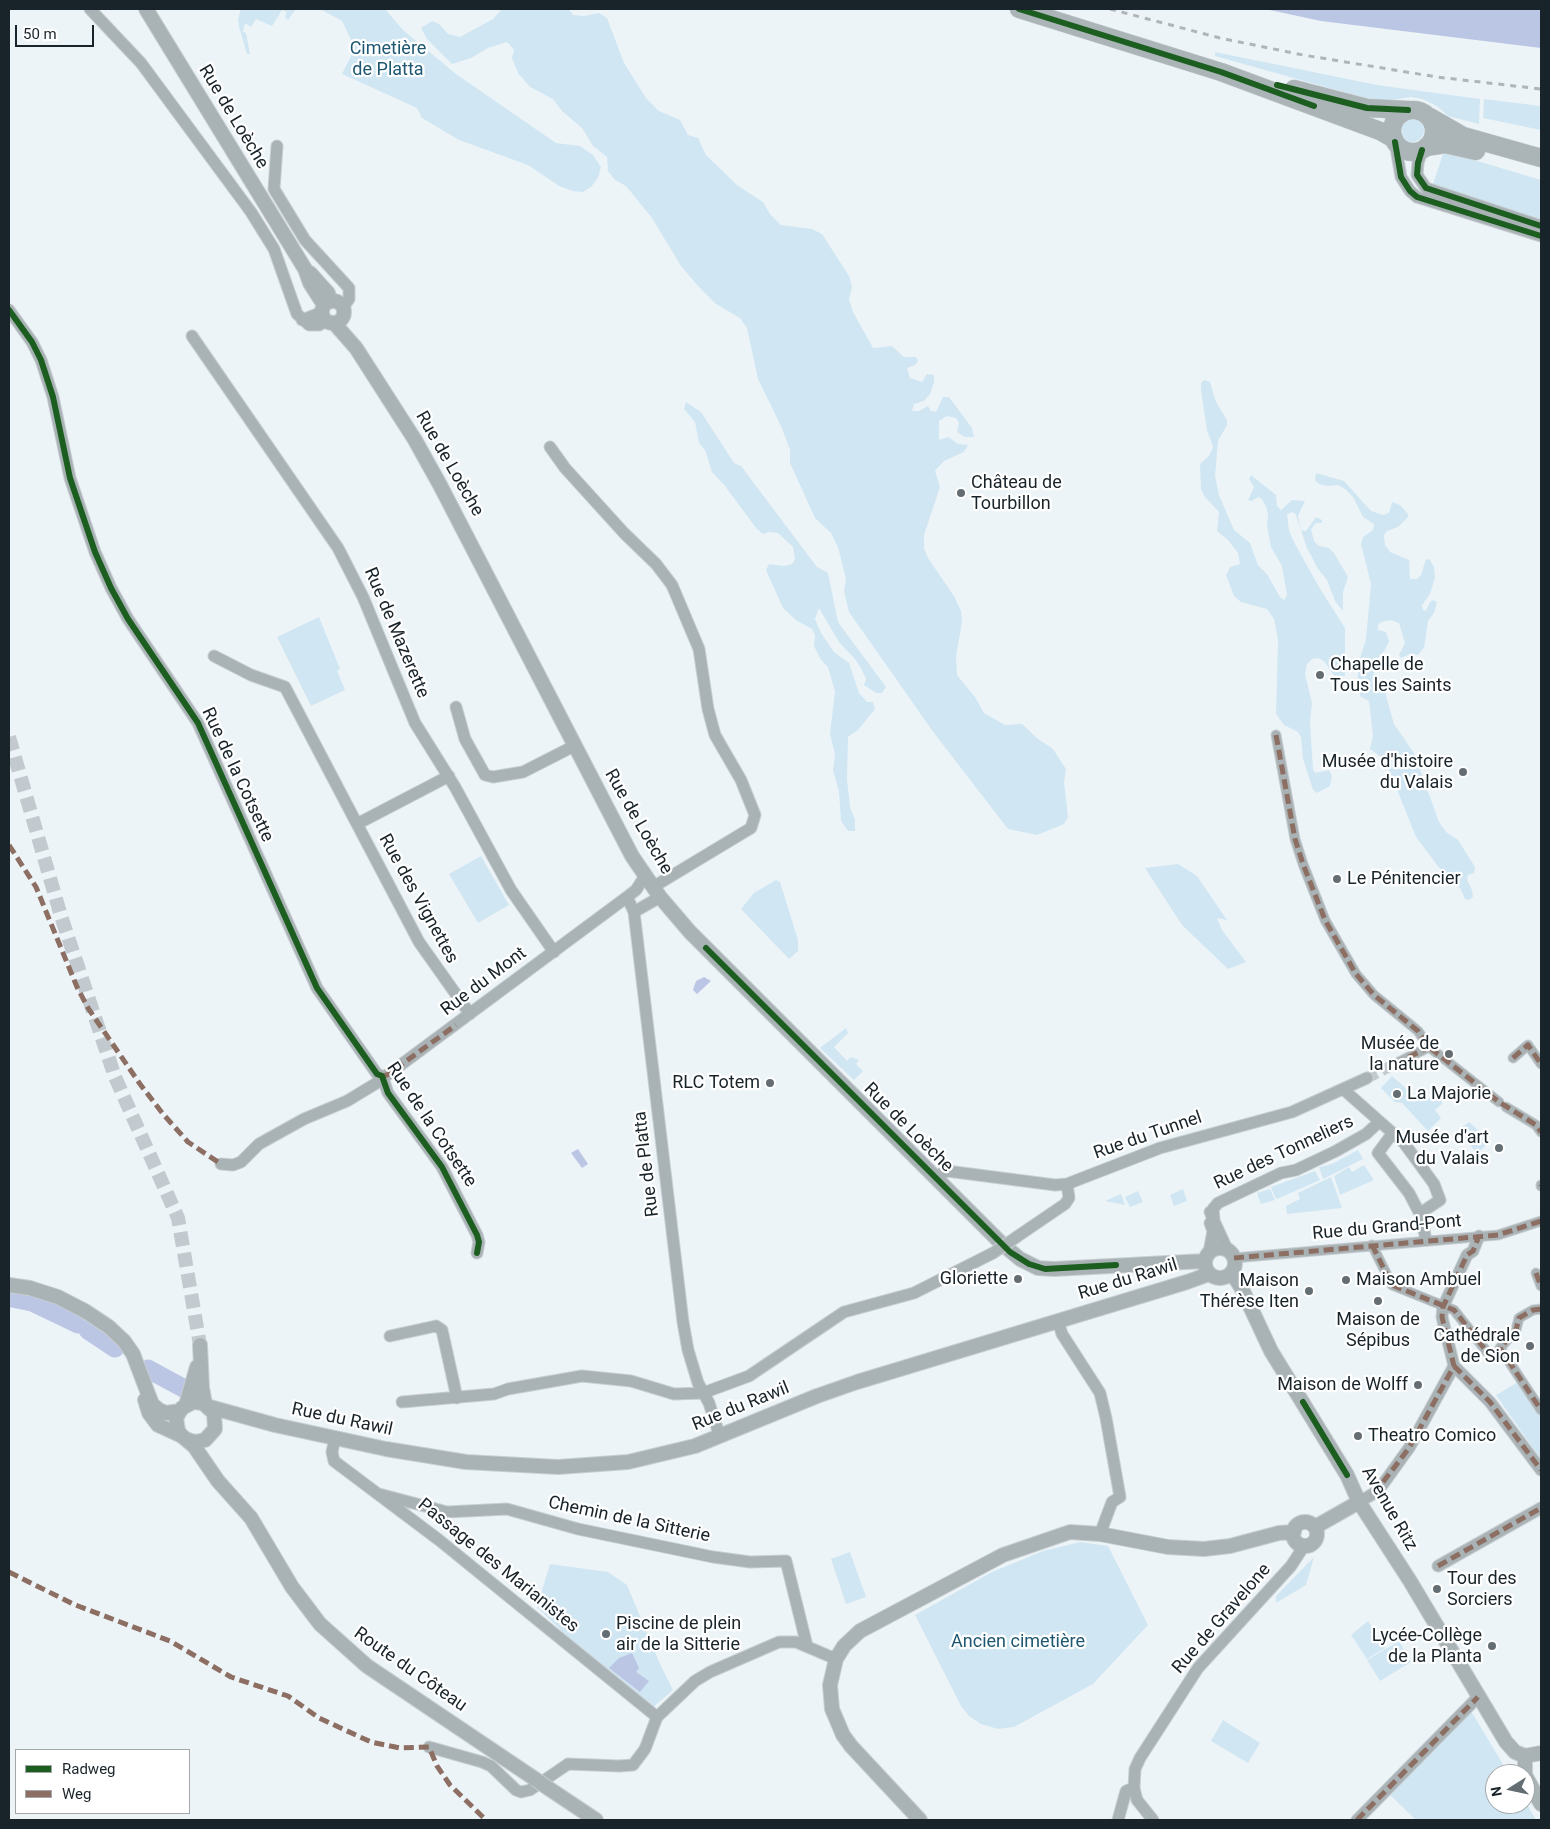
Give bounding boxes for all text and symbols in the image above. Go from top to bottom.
scale bar [18,15,96,47]
text: 50 m [23,25,57,43]
park label: Cimetière de Platta [350,38,426,80]
street label: Rue de Loèche [193,61,273,173]
street label: Rue de Loèche [410,408,488,520]
place label: Château de Tourbillon [971,472,1062,514]
marker: Château de Tourbillon [955,487,967,499]
street label: Rue de Mazerette [359,564,433,702]
place label: Chapelle de Tous les Saints [1330,654,1451,696]
marker: Chapelle de Tous les Saints [1314,669,1326,681]
street label: Rue de la Cotsette [196,704,278,846]
place label: Musée d'histoire du Valais [1322,751,1453,794]
street label: Rue de Loèche [599,766,677,878]
marker: Musée d'histoire du Valais [1457,766,1469,778]
street label: Rue des Vignettes [374,831,462,967]
place label: Le Pénitencier [1347,868,1461,890]
marker: Le Pénitencier [1331,873,1343,885]
street label: Rue du Mont [437,943,531,1021]
place label: Musée de la nature [1361,1033,1439,1076]
marker: Musée de la nature [1443,1048,1455,1060]
street label: Rue de la Cotsette [381,1059,481,1191]
place label: RLC Totem [672,1072,760,1094]
marker: RLC Totem [764,1077,776,1089]
street label: Rue de Loèche [859,1079,957,1177]
place label: La Majorie [1407,1083,1491,1105]
marker: La Majorie [1391,1088,1403,1100]
street label: Rue du Tunnel [1091,1107,1205,1165]
street label: Rue de Platta [630,1110,664,1218]
street label: Rue des Tonneliers [1211,1111,1357,1195]
place label: Musée d'art du Valais [1395,1127,1489,1170]
marker: Musée d'art du Valais [1493,1142,1505,1154]
street label: Rue du Grand-Pont [1311,1211,1463,1245]
street label: Rue du Rawil [1076,1255,1180,1305]
place label: Gloriette [940,1268,1008,1290]
place label: Maison Ambuel [1356,1269,1481,1291]
place label: Maison Thérèse Iten [1200,1270,1299,1312]
marker: Gloriette [1012,1273,1024,1285]
marker: Maison Ambuel [1340,1274,1352,1286]
marker: Maison Thérèse Iten [1303,1285,1315,1297]
marker: Maison de Sépibus [1372,1295,1384,1307]
place label: Maison de Sépibus [1336,1309,1420,1352]
place label: Cathédrale de Sion [1434,1325,1520,1368]
marker: Cathédrale de Sion [1524,1340,1536,1352]
place label: Maison de Wolff [1277,1374,1408,1396]
street label: Rue du Rawil [689,1378,793,1436]
marker: Maison de Wolff [1412,1379,1424,1391]
street label: Rue du Rawil [290,1399,394,1441]
place label: Theatro Comico [1368,1425,1496,1447]
marker: Theatro Comico [1352,1430,1364,1442]
street label: Avenue Ritz [1356,1463,1422,1555]
street label: Chemin de la Sitterie [546,1492,712,1548]
street label: Passage des Marianistes [413,1494,583,1638]
street label: Rue de Gravelone [1168,1559,1276,1679]
place label: Tour des Sorciers [1447,1568,1517,1610]
marker: Tour des Sorciers [1431,1583,1443,1595]
place label: Piscine de plein air de la Sitterie [616,1613,741,1656]
street label: Route du Côteau [349,1623,471,1717]
place label: Lycée-Collège de la Planta [1372,1625,1482,1668]
marker: Piscine de plein air de la Sitterie [600,1628,612,1640]
park label: Ancien cimetière [951,1631,1085,1653]
marker: Lycée-Collège de la Planta [1486,1640,1498,1652]
legend [15,1749,190,1814]
text: Radweg [62,1760,116,1778]
north arrow [1485,1764,1535,1814]
text: Weg [62,1785,91,1803]
text: N [1487,1785,1505,1798]

